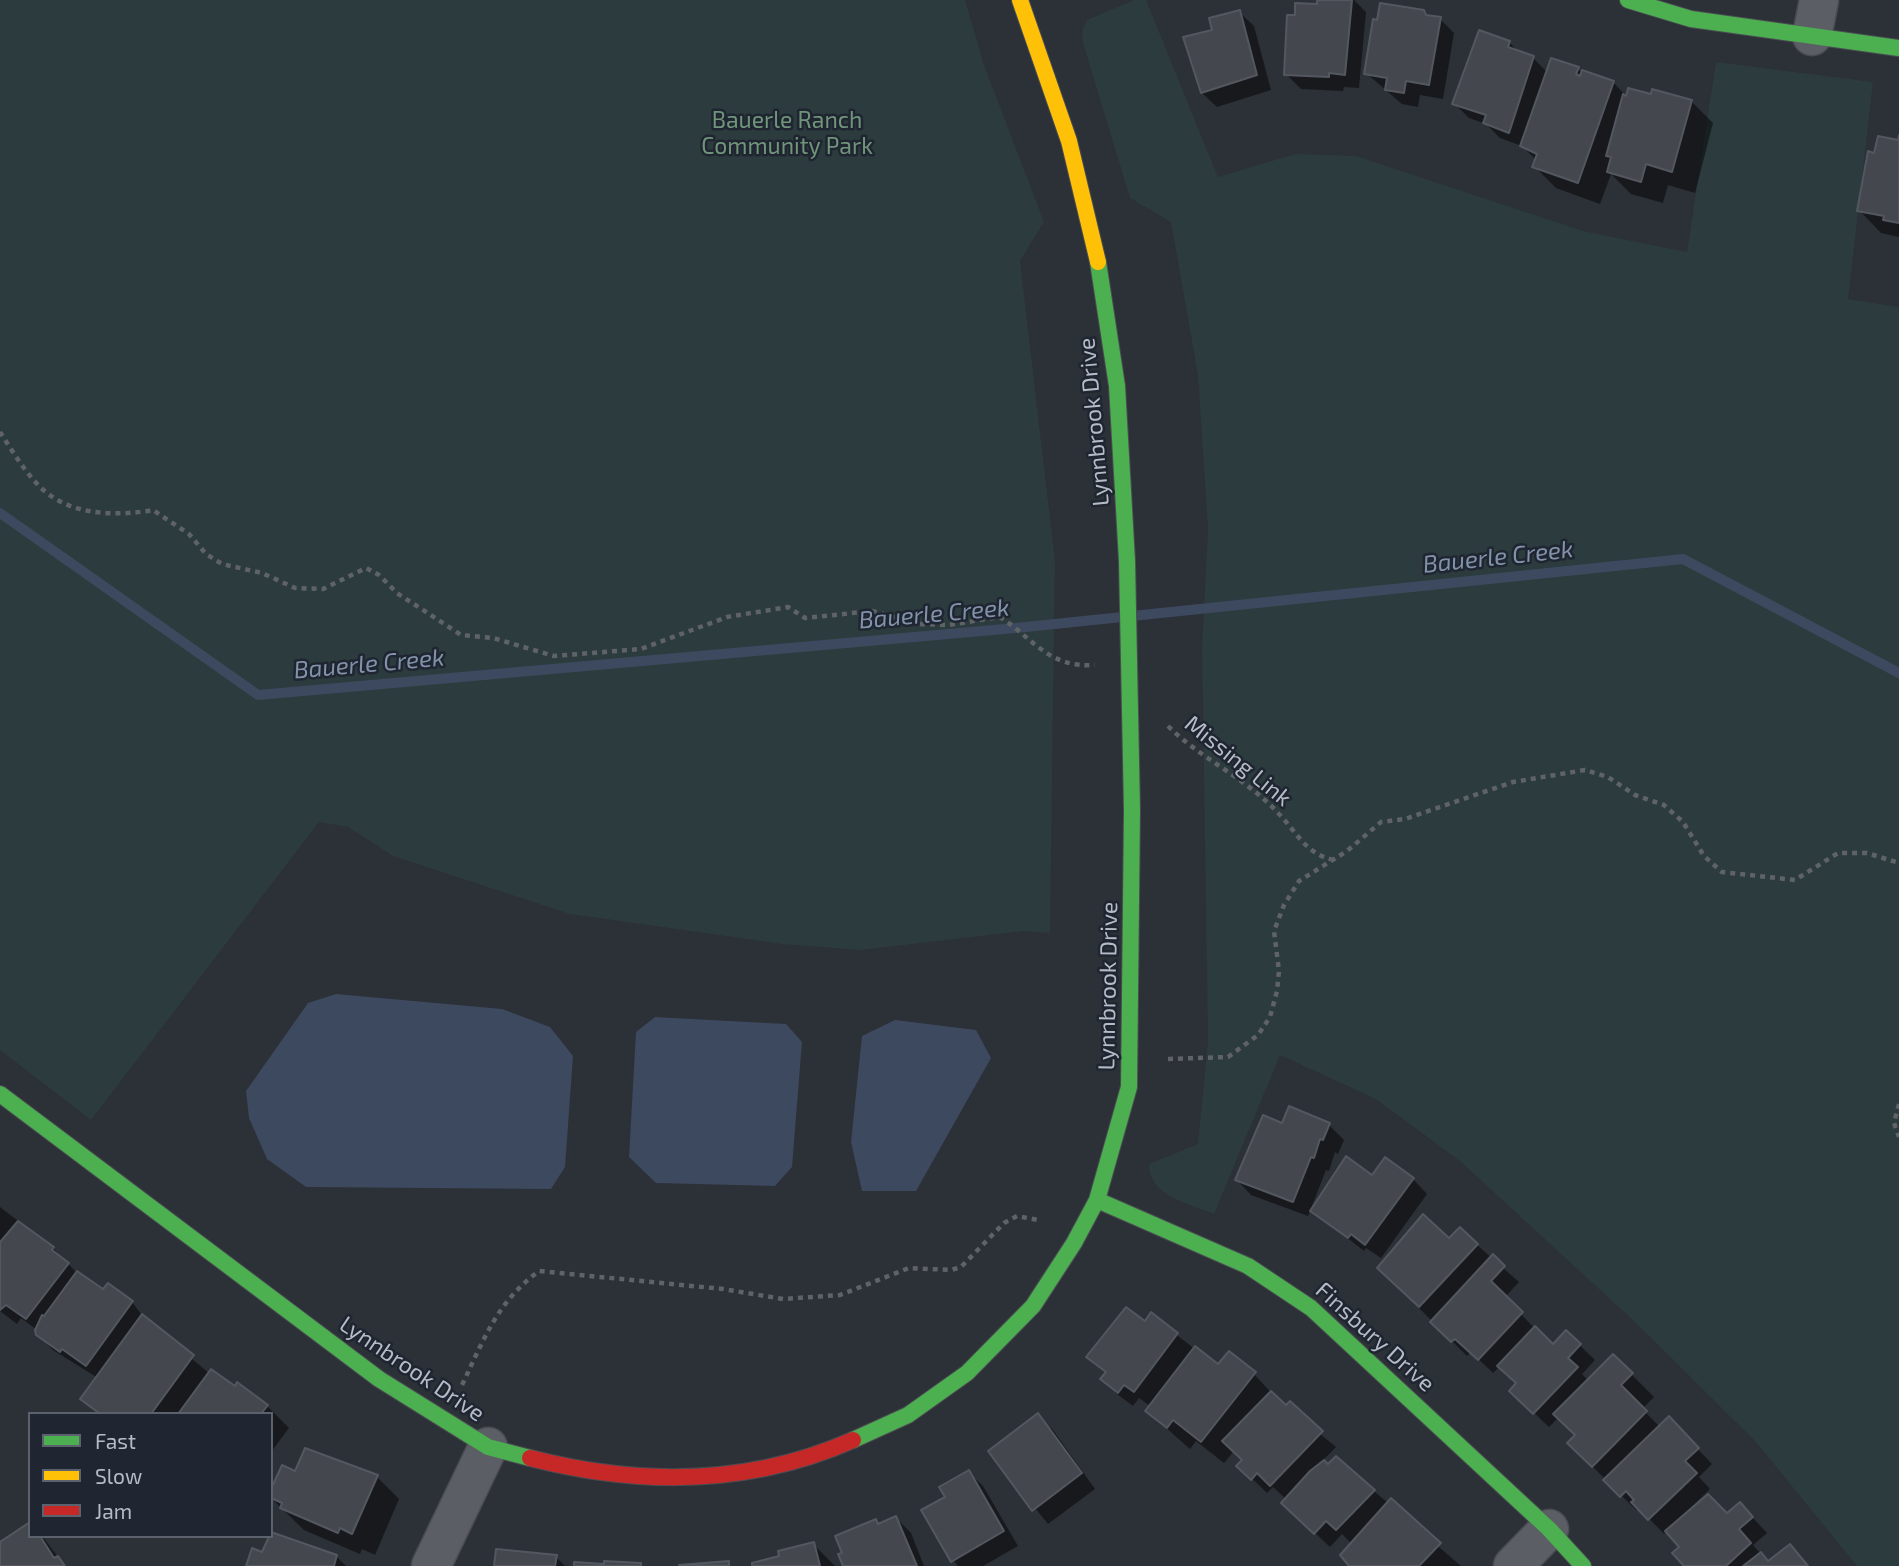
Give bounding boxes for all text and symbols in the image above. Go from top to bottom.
park label: Bauerle Ranch Community Park [701,106,873,160]
street label: Lynnbrook Drive [1073,337,1115,507]
water label: Bauerle Creek [1421,535,1575,579]
water label: Bauerle Creek [857,593,1011,635]
water label: Bauerle Creek [292,643,446,685]
street label: Missing Link [1179,710,1297,812]
street label: Lynnbrook Drive [1093,901,1123,1071]
street label: Finsbury Drive [1310,1276,1440,1398]
street label: Lynnbrook Drive [334,1310,490,1428]
legend [28,1412,273,1538]
text: Fast [95,1428,136,1453]
text: Slow [95,1463,142,1488]
text: Jam [95,1498,132,1523]

